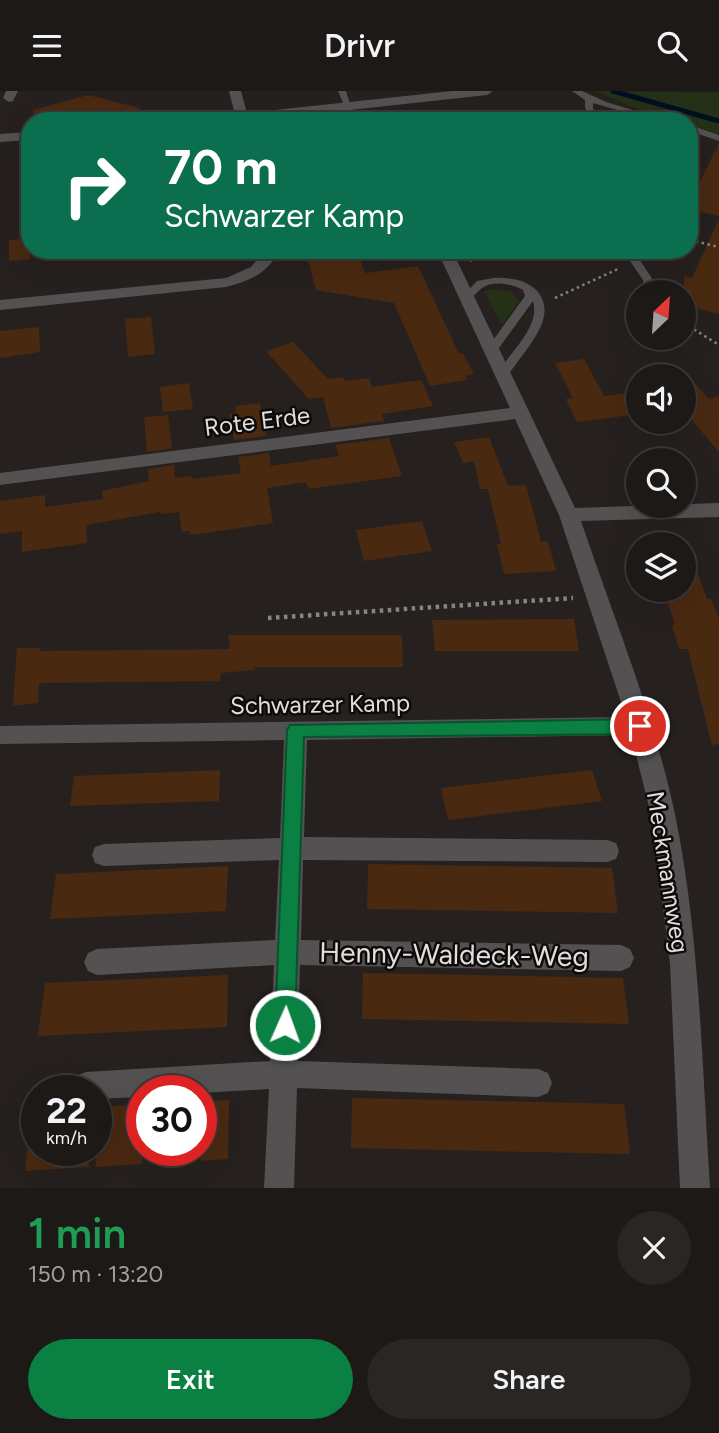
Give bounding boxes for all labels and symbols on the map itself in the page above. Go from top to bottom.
north arrow [626,280,696,350]
street label: Rote Erde [202,400,312,442]
street label: Schwarzer Kamp [230,688,410,720]
pin [610,696,670,756]
street label: Meckmannweg [641,789,695,955]
street label: Henny-Waldeck-Weg [319,935,589,973]
position arrow [248,988,322,1062]
speed limit sign: 30 [126,1075,217,1166]

